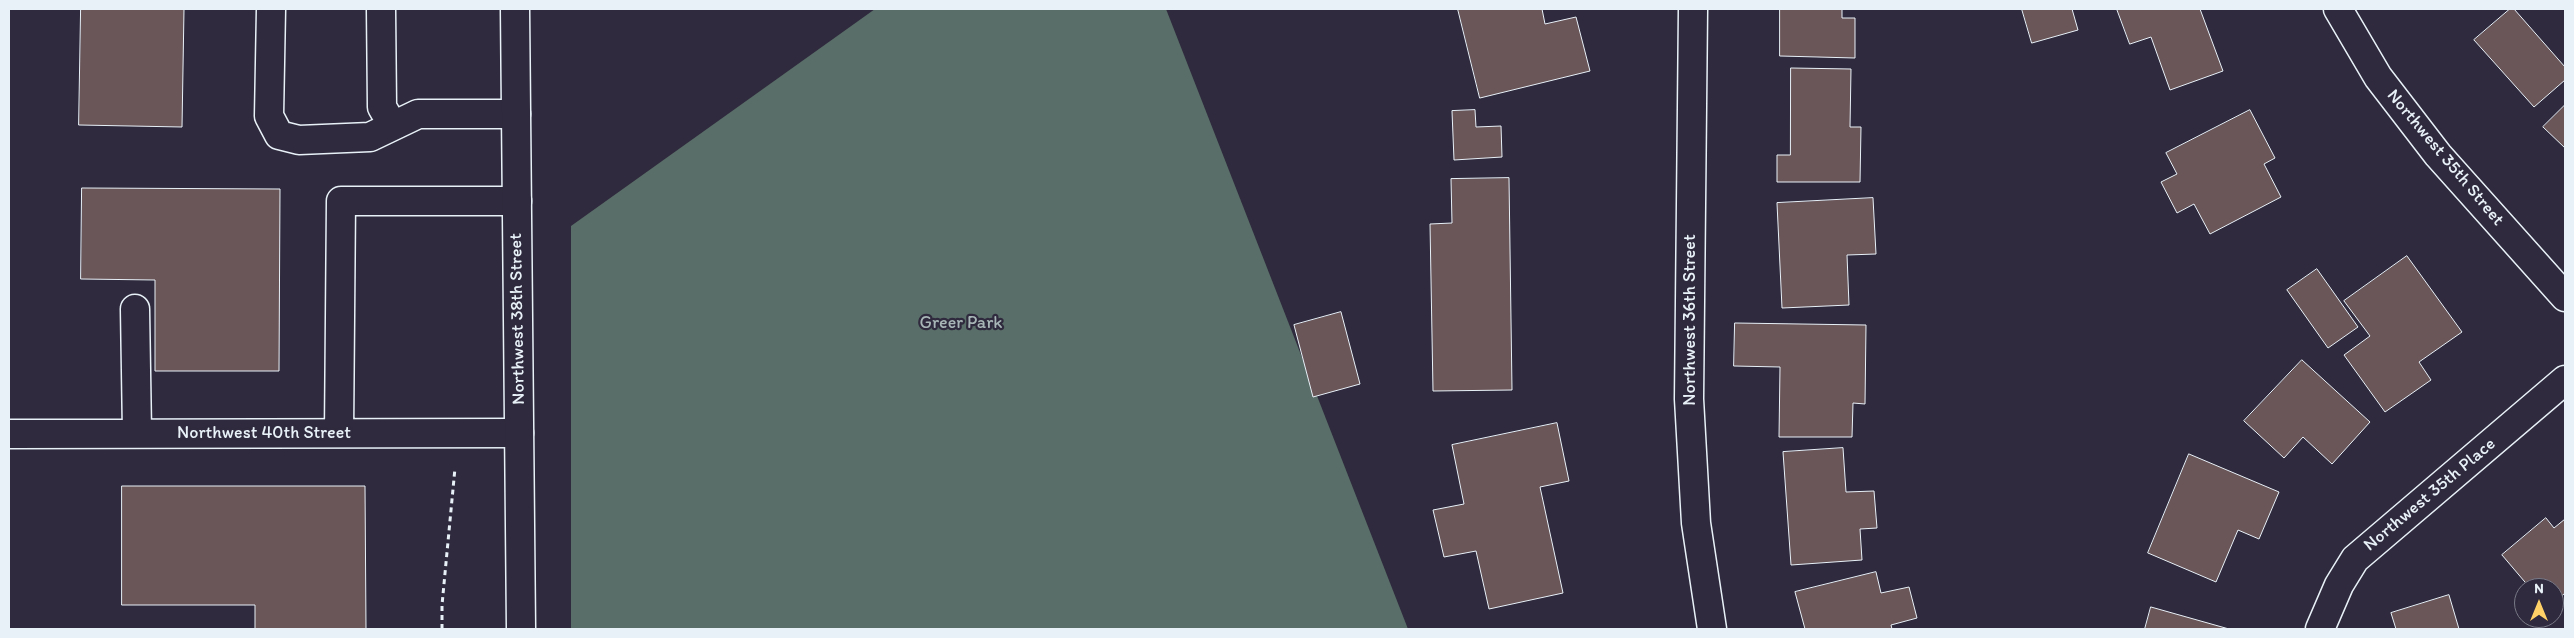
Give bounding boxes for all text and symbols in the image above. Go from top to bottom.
street label: Northwest 35th Street [2382,85,2508,231]
street label: Northwest 38th Street [506,233,530,405]
street label: Northwest 36th Street [1679,234,1701,406]
park label: Greer Park [920,312,1002,334]
street label: Northwest 40th Street [177,422,351,444]
street label: Northwest 35th Place [2360,434,2500,556]
north arrow [2514,578,2564,628]
text: N [2534,580,2544,597]

